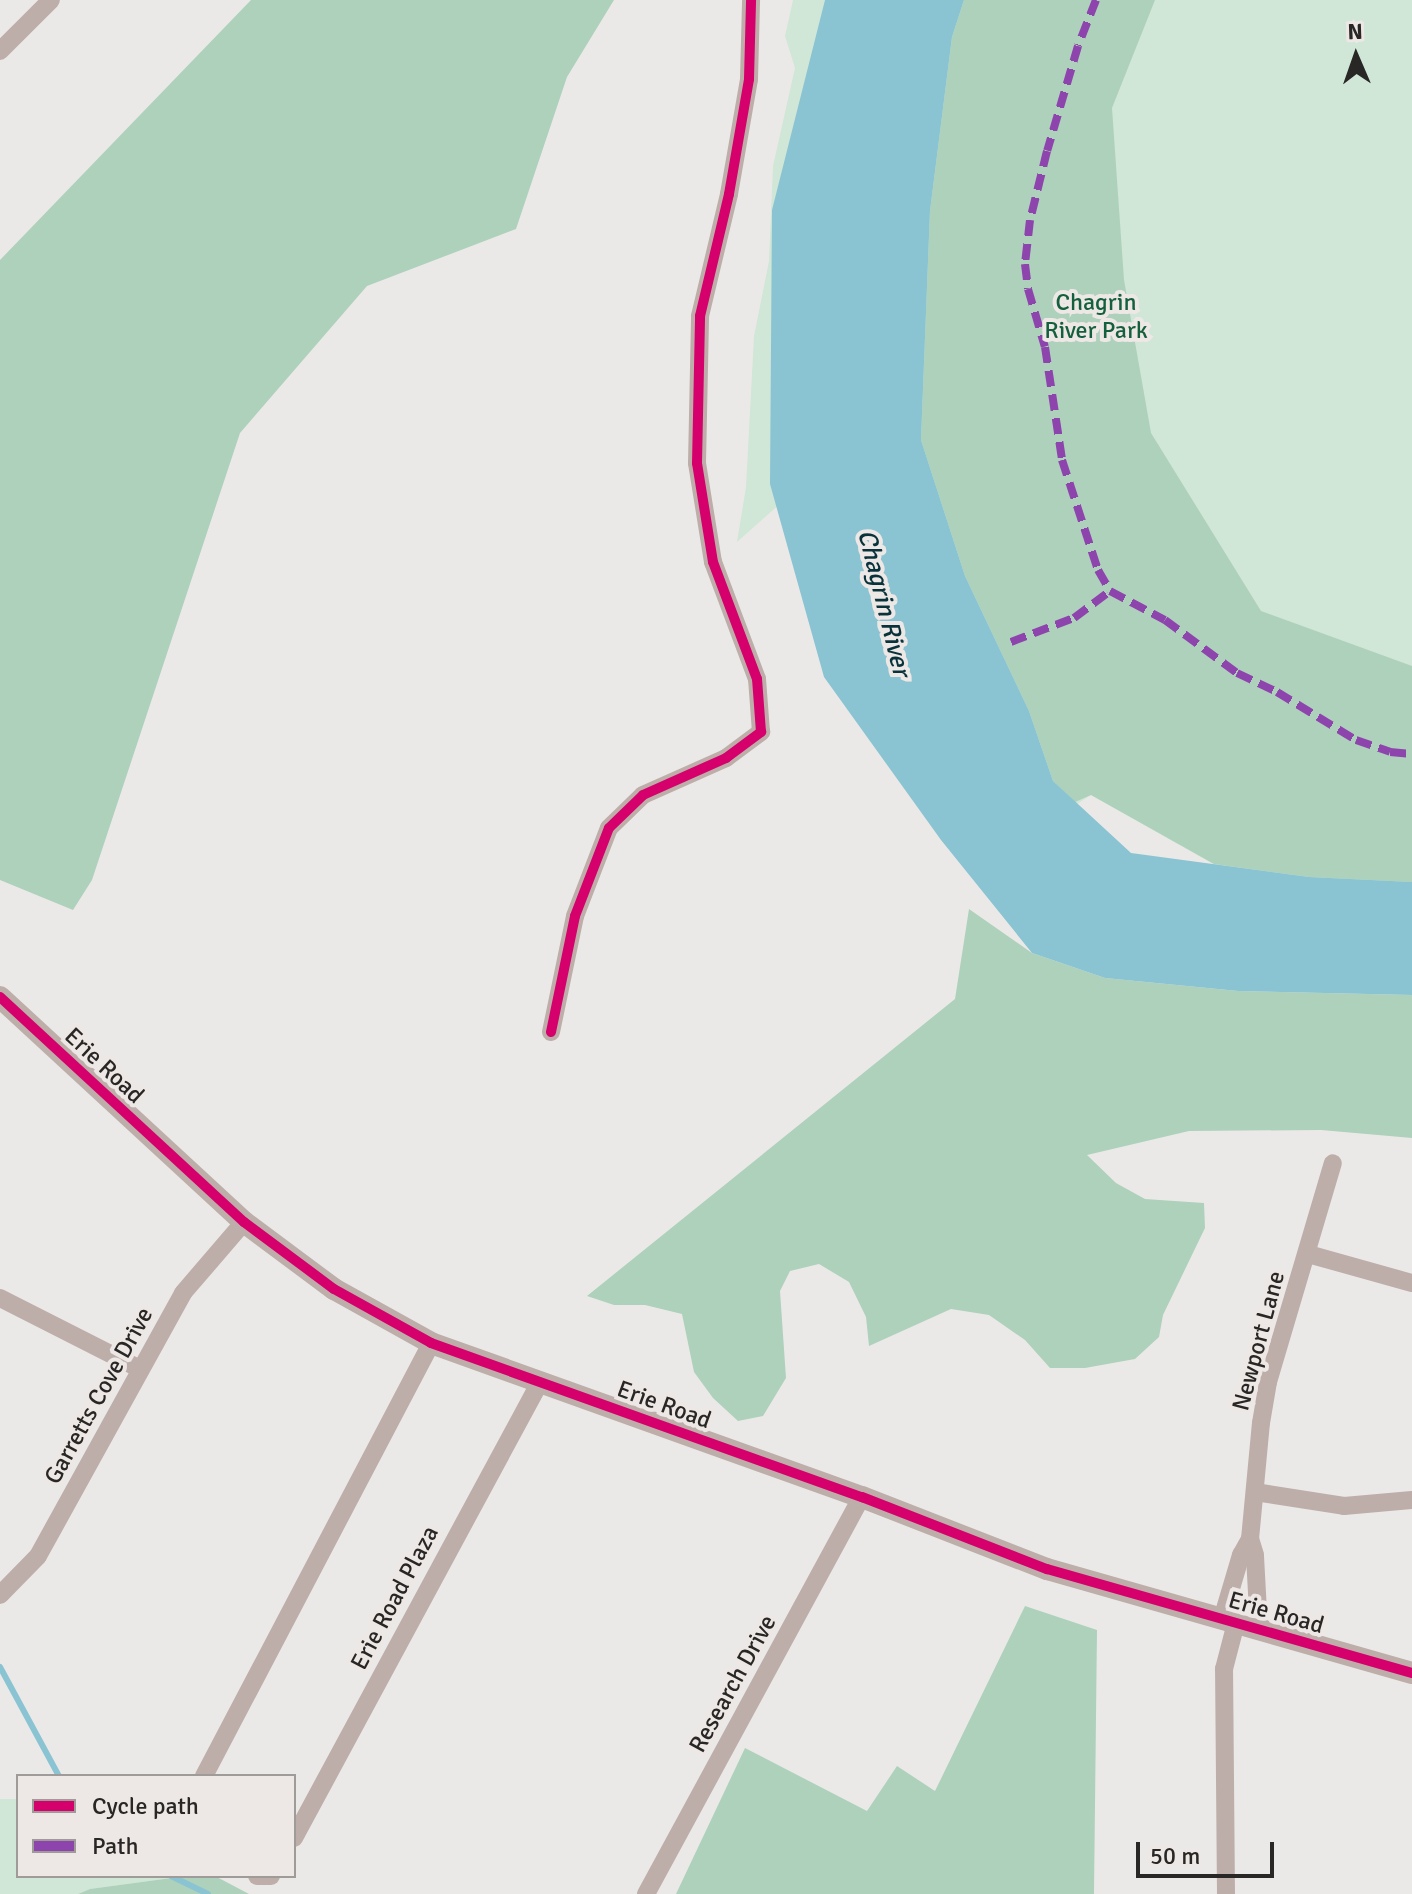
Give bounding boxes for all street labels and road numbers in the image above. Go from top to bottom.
street label: Erie Road [58,1022,150,1110]
street label: Newport Lane [1227,1268,1291,1414]
street label: Garretts Cove Drive [39,1303,159,1489]
street label: Erie Road [613,1375,715,1435]
street label: Erie Road Plaza [345,1521,445,1675]
street label: Erie Road [1225,1586,1327,1640]
street label: Research Drive [683,1610,783,1758]

